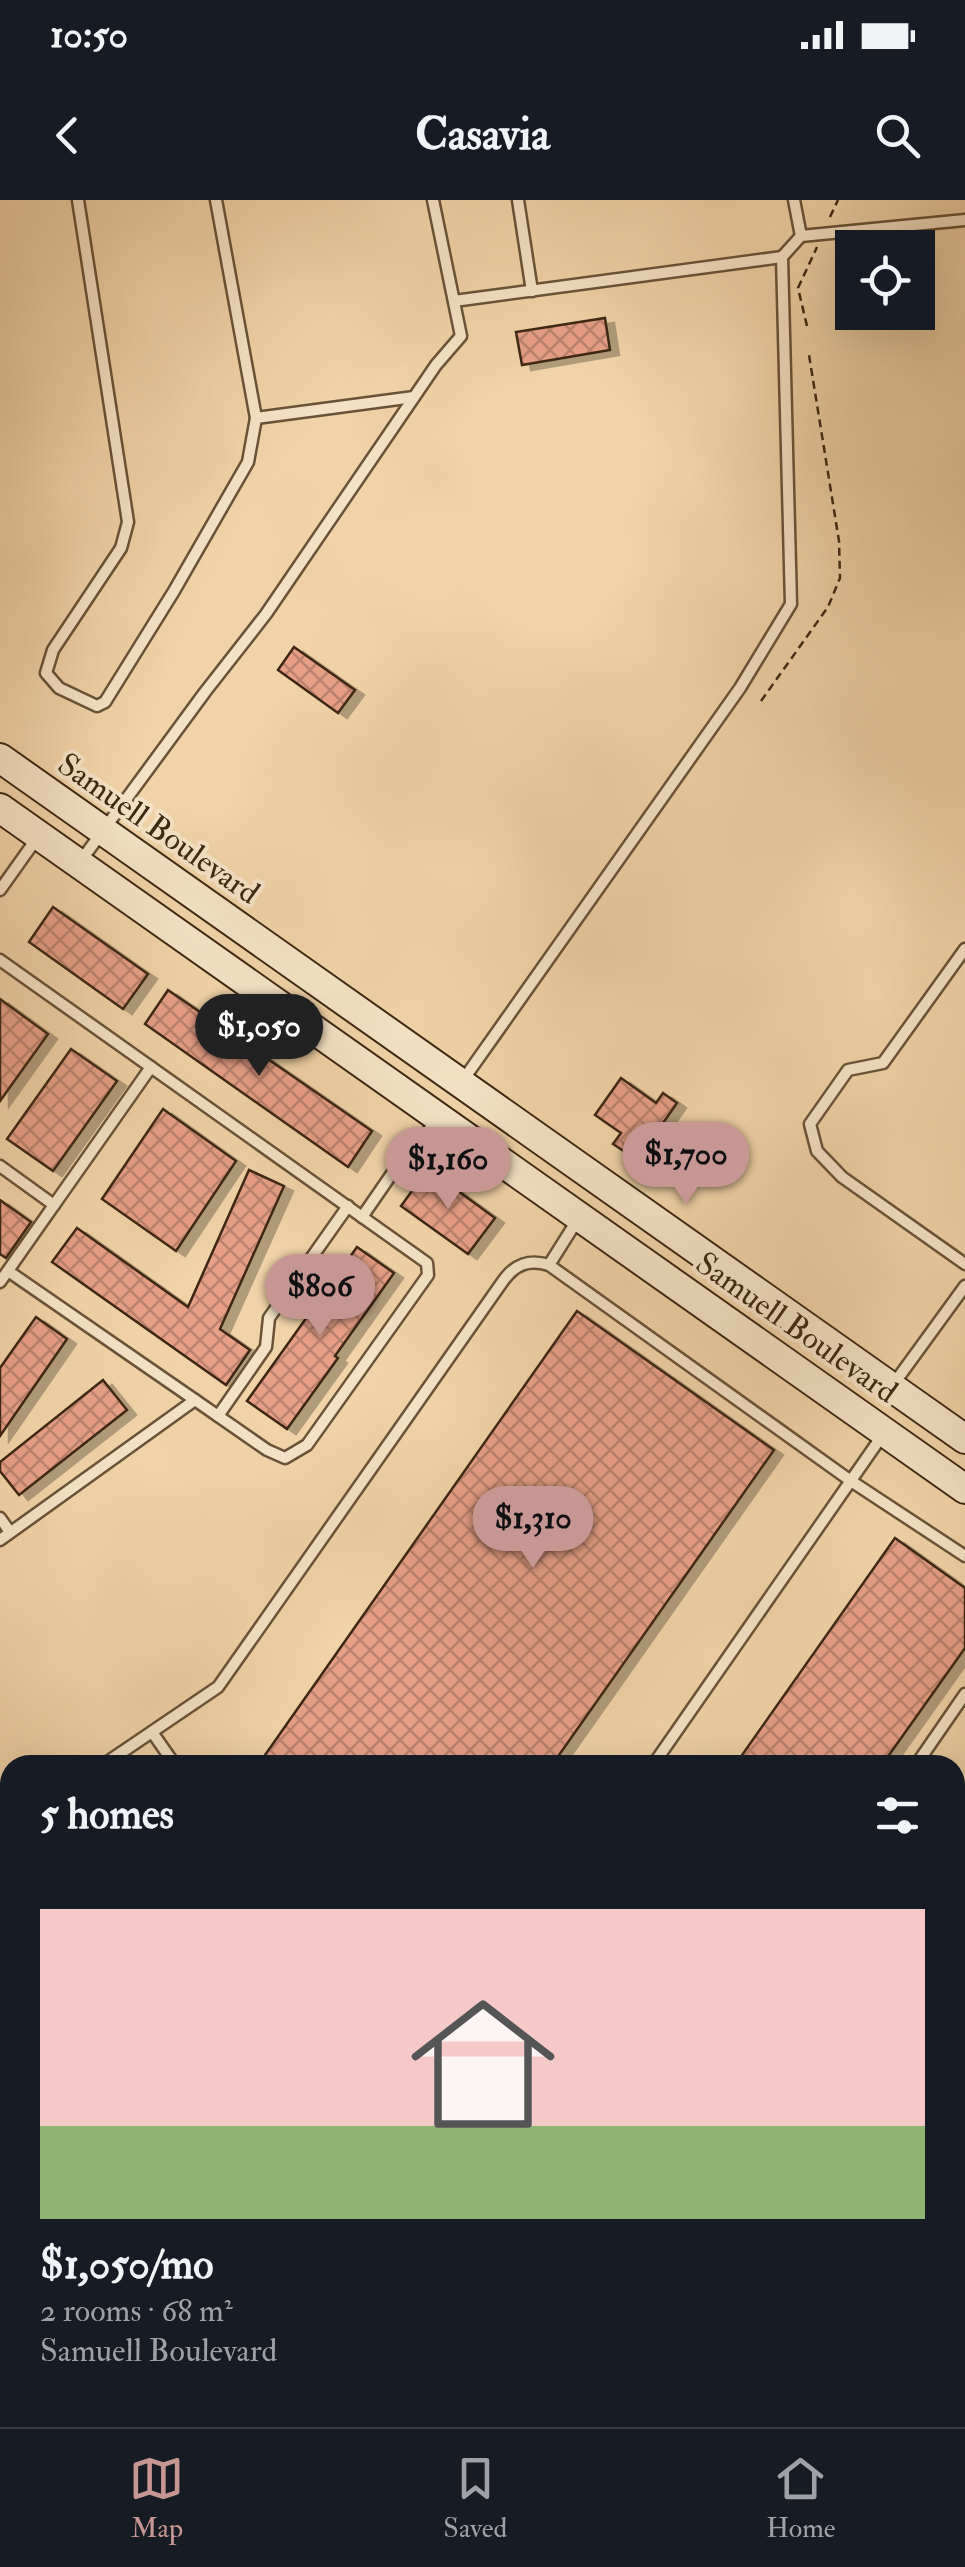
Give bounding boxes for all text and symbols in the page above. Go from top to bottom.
text: 10:50 [50,11,128,59]
text: Casavia [415,107,550,163]
icon: back [40,108,95,163]
icon: search [870,108,925,163]
map controls [835,230,935,330]
button: locate [835,230,935,330]
street label: Samuell Boulevard [50,744,267,913]
pin: $1,050 [178,994,340,1079]
text: $1,050 [217,1006,301,1046]
pin: $1,700 [605,1122,767,1207]
pin: $1,160 [367,1127,529,1212]
text: $1,700 [644,1134,728,1174]
text: $1,160 [408,1139,488,1179]
street label: Samuell Boulevard [688,1243,905,1412]
pin: $806 [261,1254,379,1339]
text: $806 [287,1266,353,1306]
pin: $1,310 [452,1486,614,1571]
text: $1,310 [494,1498,572,1538]
icon: filters [870,1788,925,1843]
text: 5 homes [40,1789,174,1841]
icon: home [393,1974,573,2154]
text: $1,050/mo [40,2239,213,2291]
text: 2 rooms · 68 m² [40,2291,233,2331]
text: Samuell Boulevard [40,2331,277,2371]
tab: Map [129,2451,184,2546]
tab: Saved [443,2451,507,2546]
tab: Home [766,2451,836,2546]

